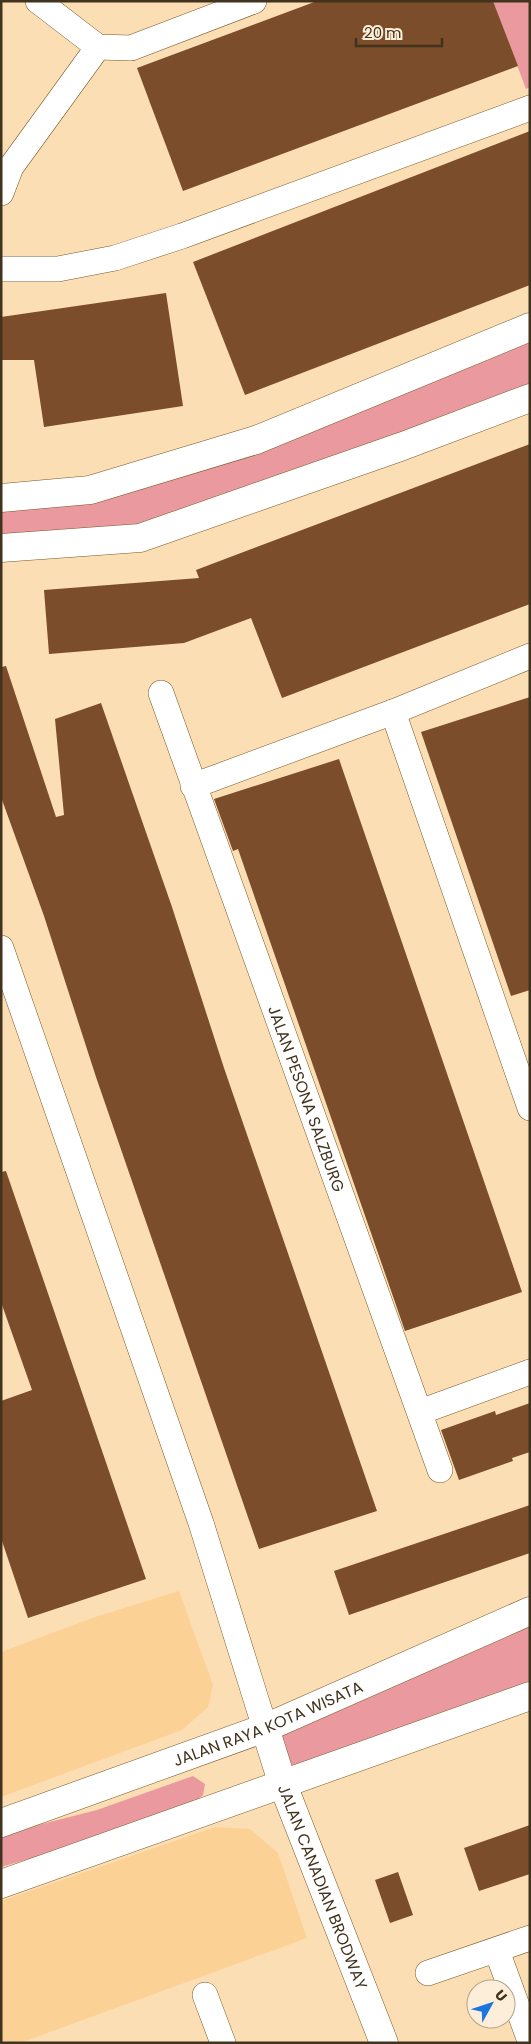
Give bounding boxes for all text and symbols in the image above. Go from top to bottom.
scale bar [356,15,442,47]
text: 20 m [364,22,402,43]
street label: JALAN PESONA SALZBURG [263,1002,351,1195]
street label: JALAN RAYA KOTA WISATA [170,1675,367,1772]
street label: JALAN CANADIAN BRODWAY [272,1781,374,1993]
north arrow [466,1979,516,2029]
text: U [490,1985,512,2006]

